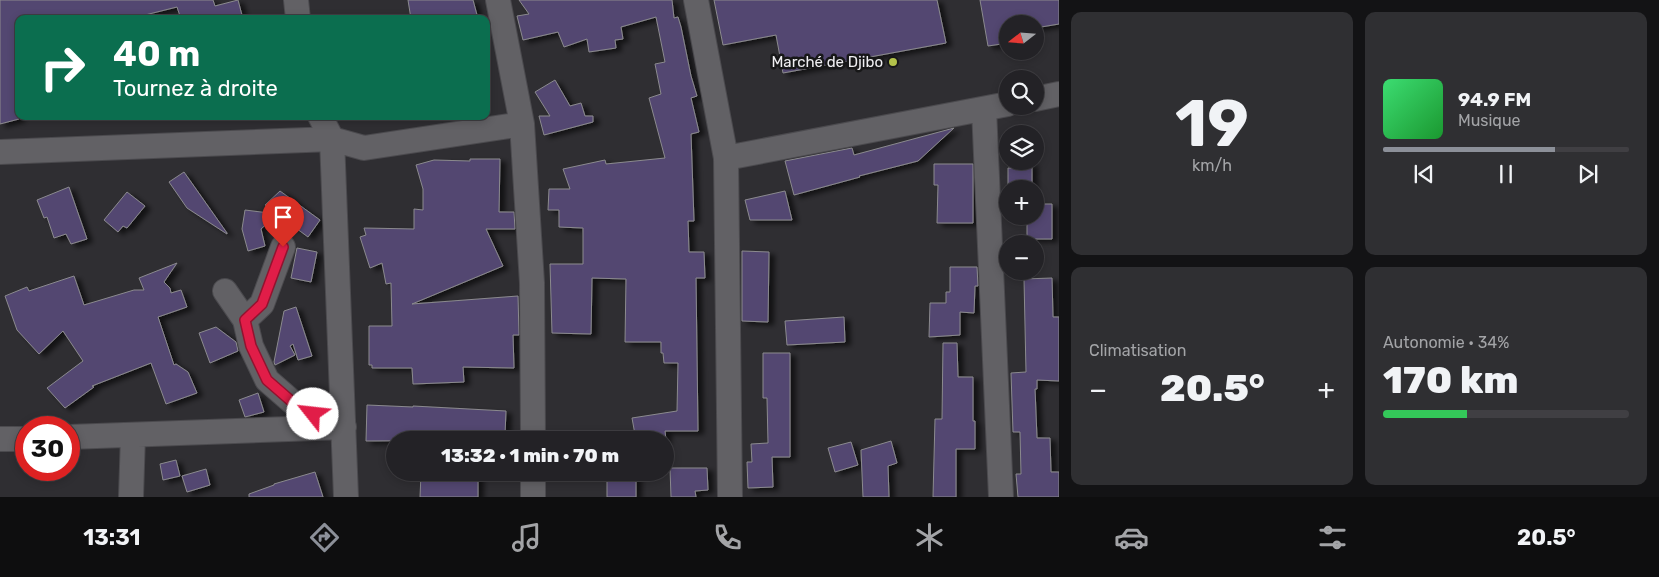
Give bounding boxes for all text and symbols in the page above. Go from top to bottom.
north arrow [999,15,1044,60]
map controls [999,15,1044,280]
text: 40 m [113,33,200,75]
icon: right [30,35,95,100]
place label: Marché de Djibo [771,53,883,71]
marker: Marché de Djibo [887,56,899,68]
button: search [999,70,1044,115]
text: Tournez à droite [113,75,278,102]
text: 19 [1175,85,1249,162]
text: 94.9 FM [1458,88,1531,111]
text: Musique [1458,111,1521,130]
button: layers [999,125,1044,170]
text: km/h [1192,156,1232,175]
icon: previous [1410,160,1438,188]
icon: pause [1492,160,1520,188]
icon: next [1574,160,1602,188]
button: + [999,180,1044,225]
pin [262,196,304,247]
icon: arrive [269,203,297,231]
button: − [999,235,1044,280]
text: Autonomie · 34% [1383,333,1509,352]
text: Climatisation [1089,341,1186,360]
text: 170 km [1383,357,1519,403]
text: 20.5° [1160,365,1265,411]
text: − [1089,373,1107,406]
text: + [1318,373,1335,406]
position arrow [286,387,338,439]
speed limit sign: 30 [15,416,80,481]
text: 13:32 · 1 min · 70 m [441,444,619,467]
icon: directions [307,520,342,555]
icon: music [509,520,544,555]
icon: phone [710,520,745,555]
icon: climate [912,520,947,555]
icon: car [1114,520,1149,555]
icon: filters [1315,520,1350,555]
text: 13:31 [83,524,140,551]
text: 20.5° [1517,524,1576,551]

